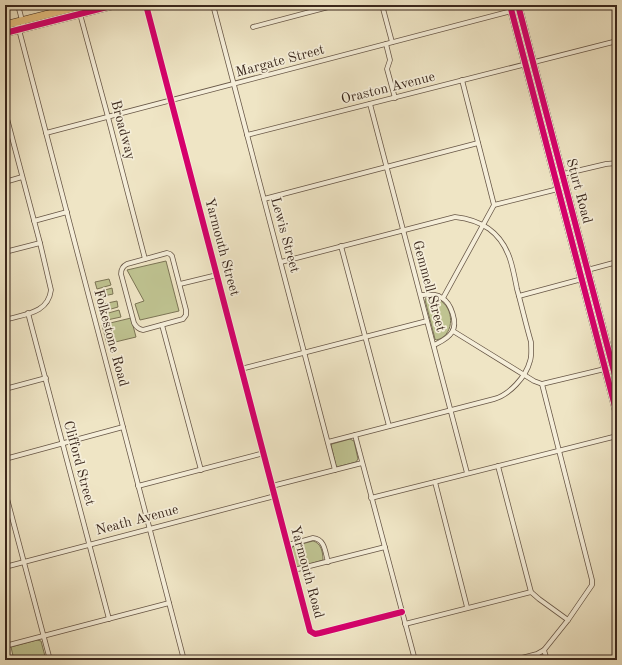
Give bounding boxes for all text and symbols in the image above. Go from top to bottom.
street label: Margate Street [234,42,326,80]
street label: Oraston Avenue [340,70,436,106]
street label: Broadway [108,99,138,162]
street label: Sturt Road [564,157,594,225]
street label: Yarmouth Street [202,196,242,298]
street label: Lewis Street [268,196,302,274]
street label: Gemmell Street [410,239,448,333]
street label: Folkestone Road [91,288,131,388]
street label: Clifford Street [61,419,97,507]
street label: Neath Avenue [94,502,180,538]
street label: Yarmouth Road [288,524,326,620]

